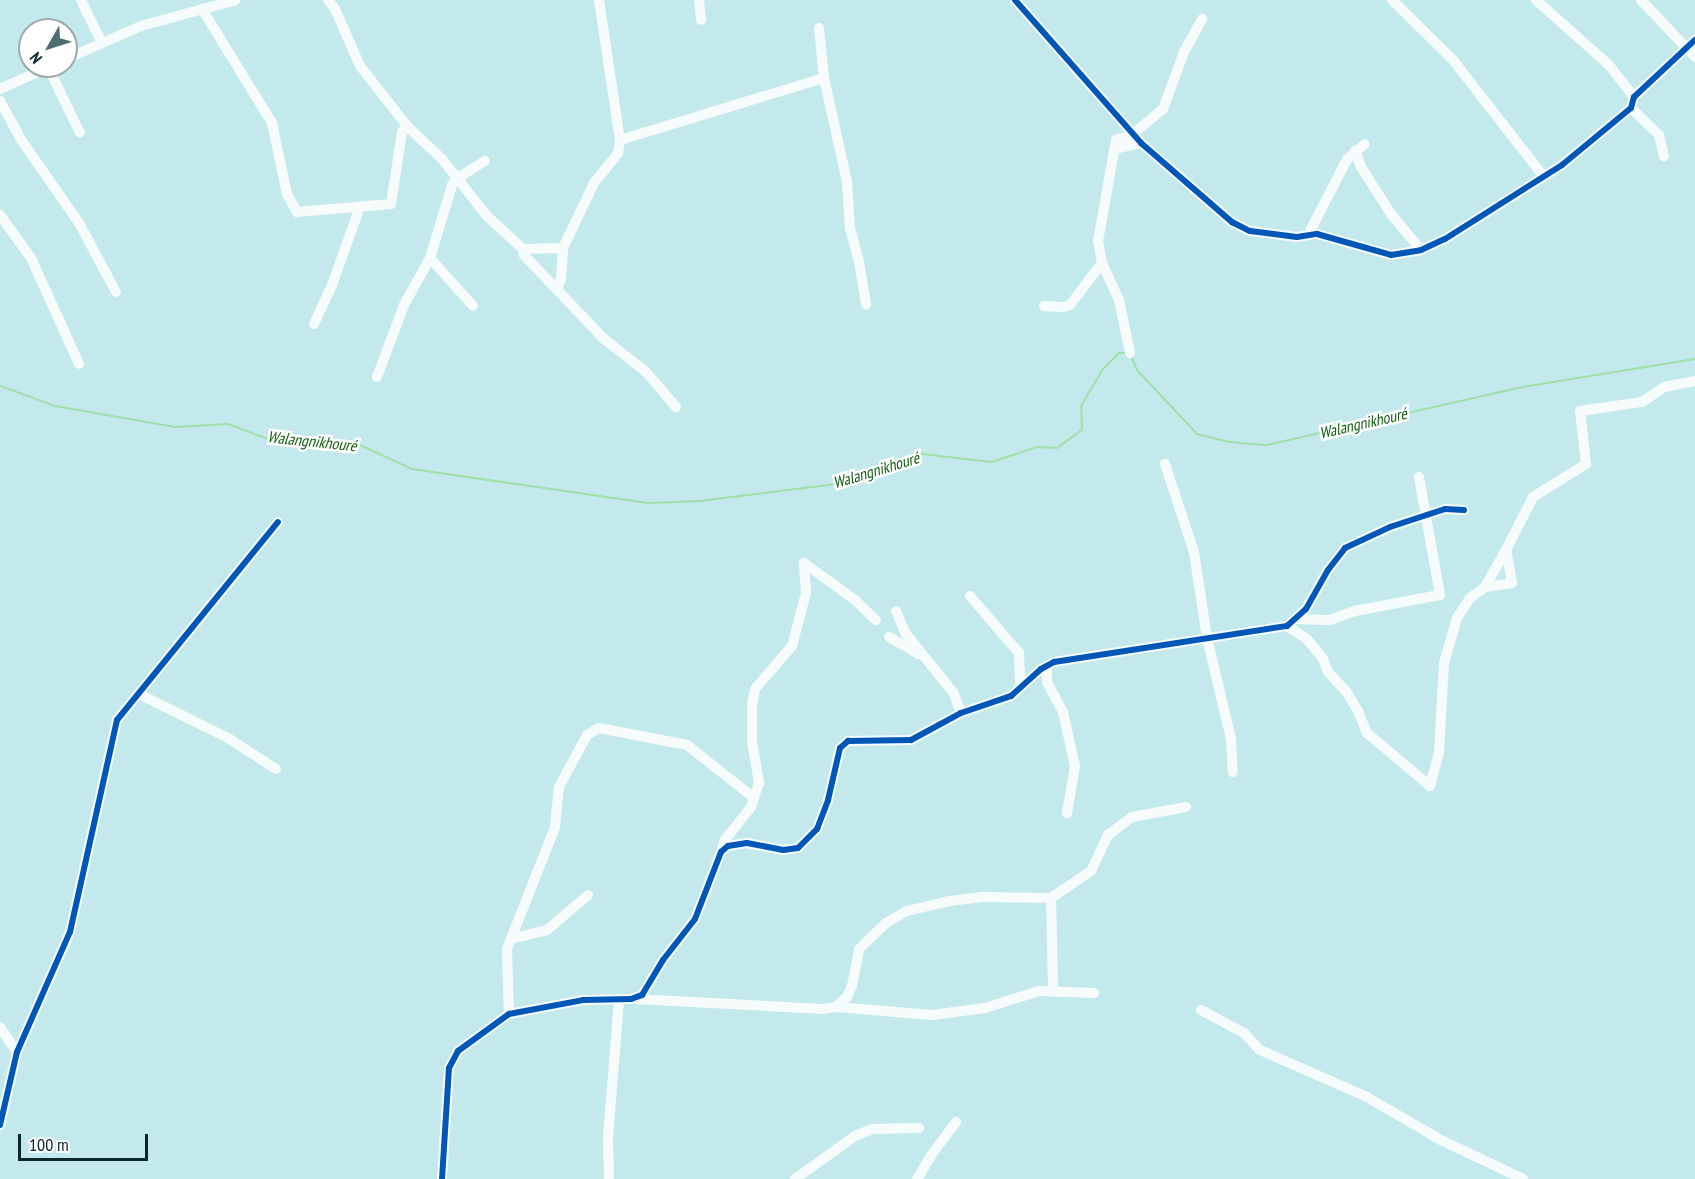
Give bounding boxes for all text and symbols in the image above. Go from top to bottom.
north arrow [18,18,78,78]
text: N [25,48,46,68]
water label: Walangnikhouré [1317,404,1409,442]
water label: Walangnikhouré [267,427,357,455]
water label: Walangnikhouré [831,448,921,492]
scale bar [21,1122,152,1160]
text: 100 m [29,1133,69,1156]

